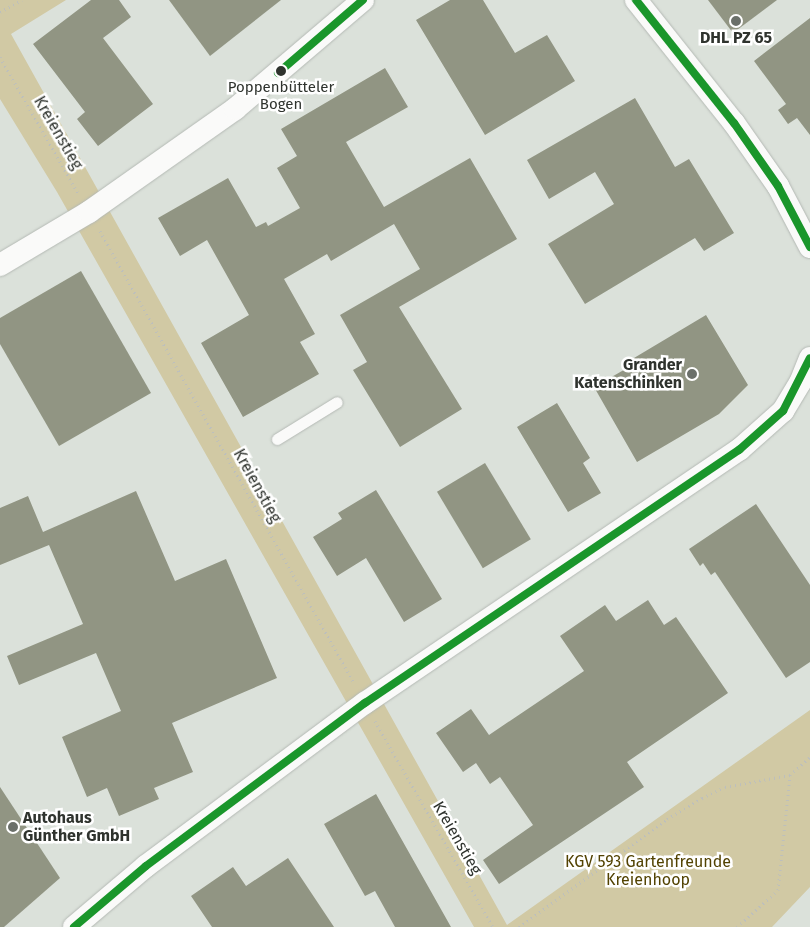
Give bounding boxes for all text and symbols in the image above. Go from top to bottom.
marker: DHL PZ 65 [730,15,742,27]
place label: DHL PZ 65 [700,28,772,48]
marker: Poppenbütteler Bogen [276,66,286,76]
place label: Poppenbütteler Bogen [228,78,334,113]
street label: Kreienstieg [29,93,87,173]
place label: Grander Katenschinken [574,355,682,393]
marker: Grander Katenschinken [686,368,698,380]
street label: Kreienstieg [229,446,285,526]
street label: Kreienstieg [428,798,486,878]
place label: Autohaus Günther GmbH [23,808,130,846]
marker: Autohaus Günther GmbH [7,821,19,833]
park label: KGV 593 Gartenfreunde Kreienhoop [565,852,731,890]

